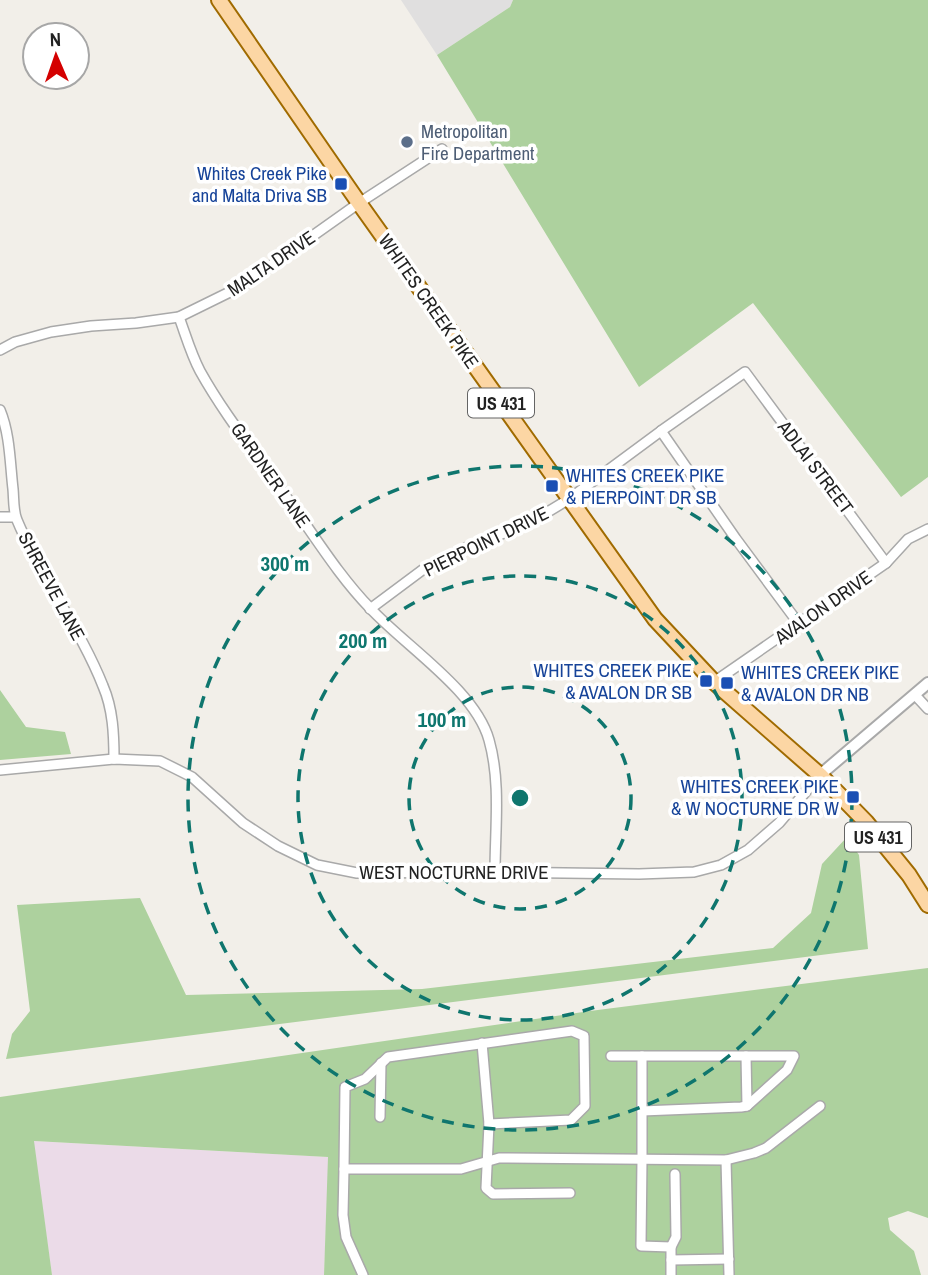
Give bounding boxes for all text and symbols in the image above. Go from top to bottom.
north arrow [21,21,91,91]
text: N [49,26,61,52]
place label: Metropolitan Fire Department [421,118,535,166]
marker: Metropolitan Fire Department [399,134,415,150]
place label: Whites Creek Pike and Malta Driva SB [192,160,327,208]
marker: Whites Creek Pike and Malta Driva SB [333,176,349,192]
street label: MALTA DRIVE [222,224,320,302]
street label: WHITES CREEK PIKE [373,229,485,373]
road number: US 431 [468,388,534,418]
street label: ADLAI STREET [772,414,860,519]
street label: GARDNER LANE [225,417,317,533]
place label: WHITES CREEK PIKE & PIERPOINT DR SB [566,462,724,510]
marker: WHITES CREEK PIKE & PIERPOINT DR SB [544,478,560,494]
street label: PIERPOINT DRIVE [419,500,553,582]
street label: SHREEVE LANE [12,527,92,645]
text: 300 m [261,549,309,578]
street label: AVALON DRIVE [768,564,877,651]
text: 200 m [339,626,387,655]
place label: WHITES CREEK PIKE & AVALON DR SB [534,657,692,705]
place label: WHITES CREEK PIKE & AVALON DR NB [741,659,899,707]
marker: WHITES CREEK PIKE & AVALON DR SB [698,673,714,689]
marker: WHITES CREEK PIKE & AVALON DR NB [719,675,735,691]
text: 100 m [418,705,466,734]
place label: WHITES CREEK PIKE & W NOCTURNE DR W [671,773,839,821]
centre of rings [508,786,532,810]
marker: WHITES CREEK PIKE & W NOCTURNE DR W [845,789,861,805]
road number: US 431 [845,822,911,852]
street label: WEST NOCTURNE DRIVE [359,859,549,885]

